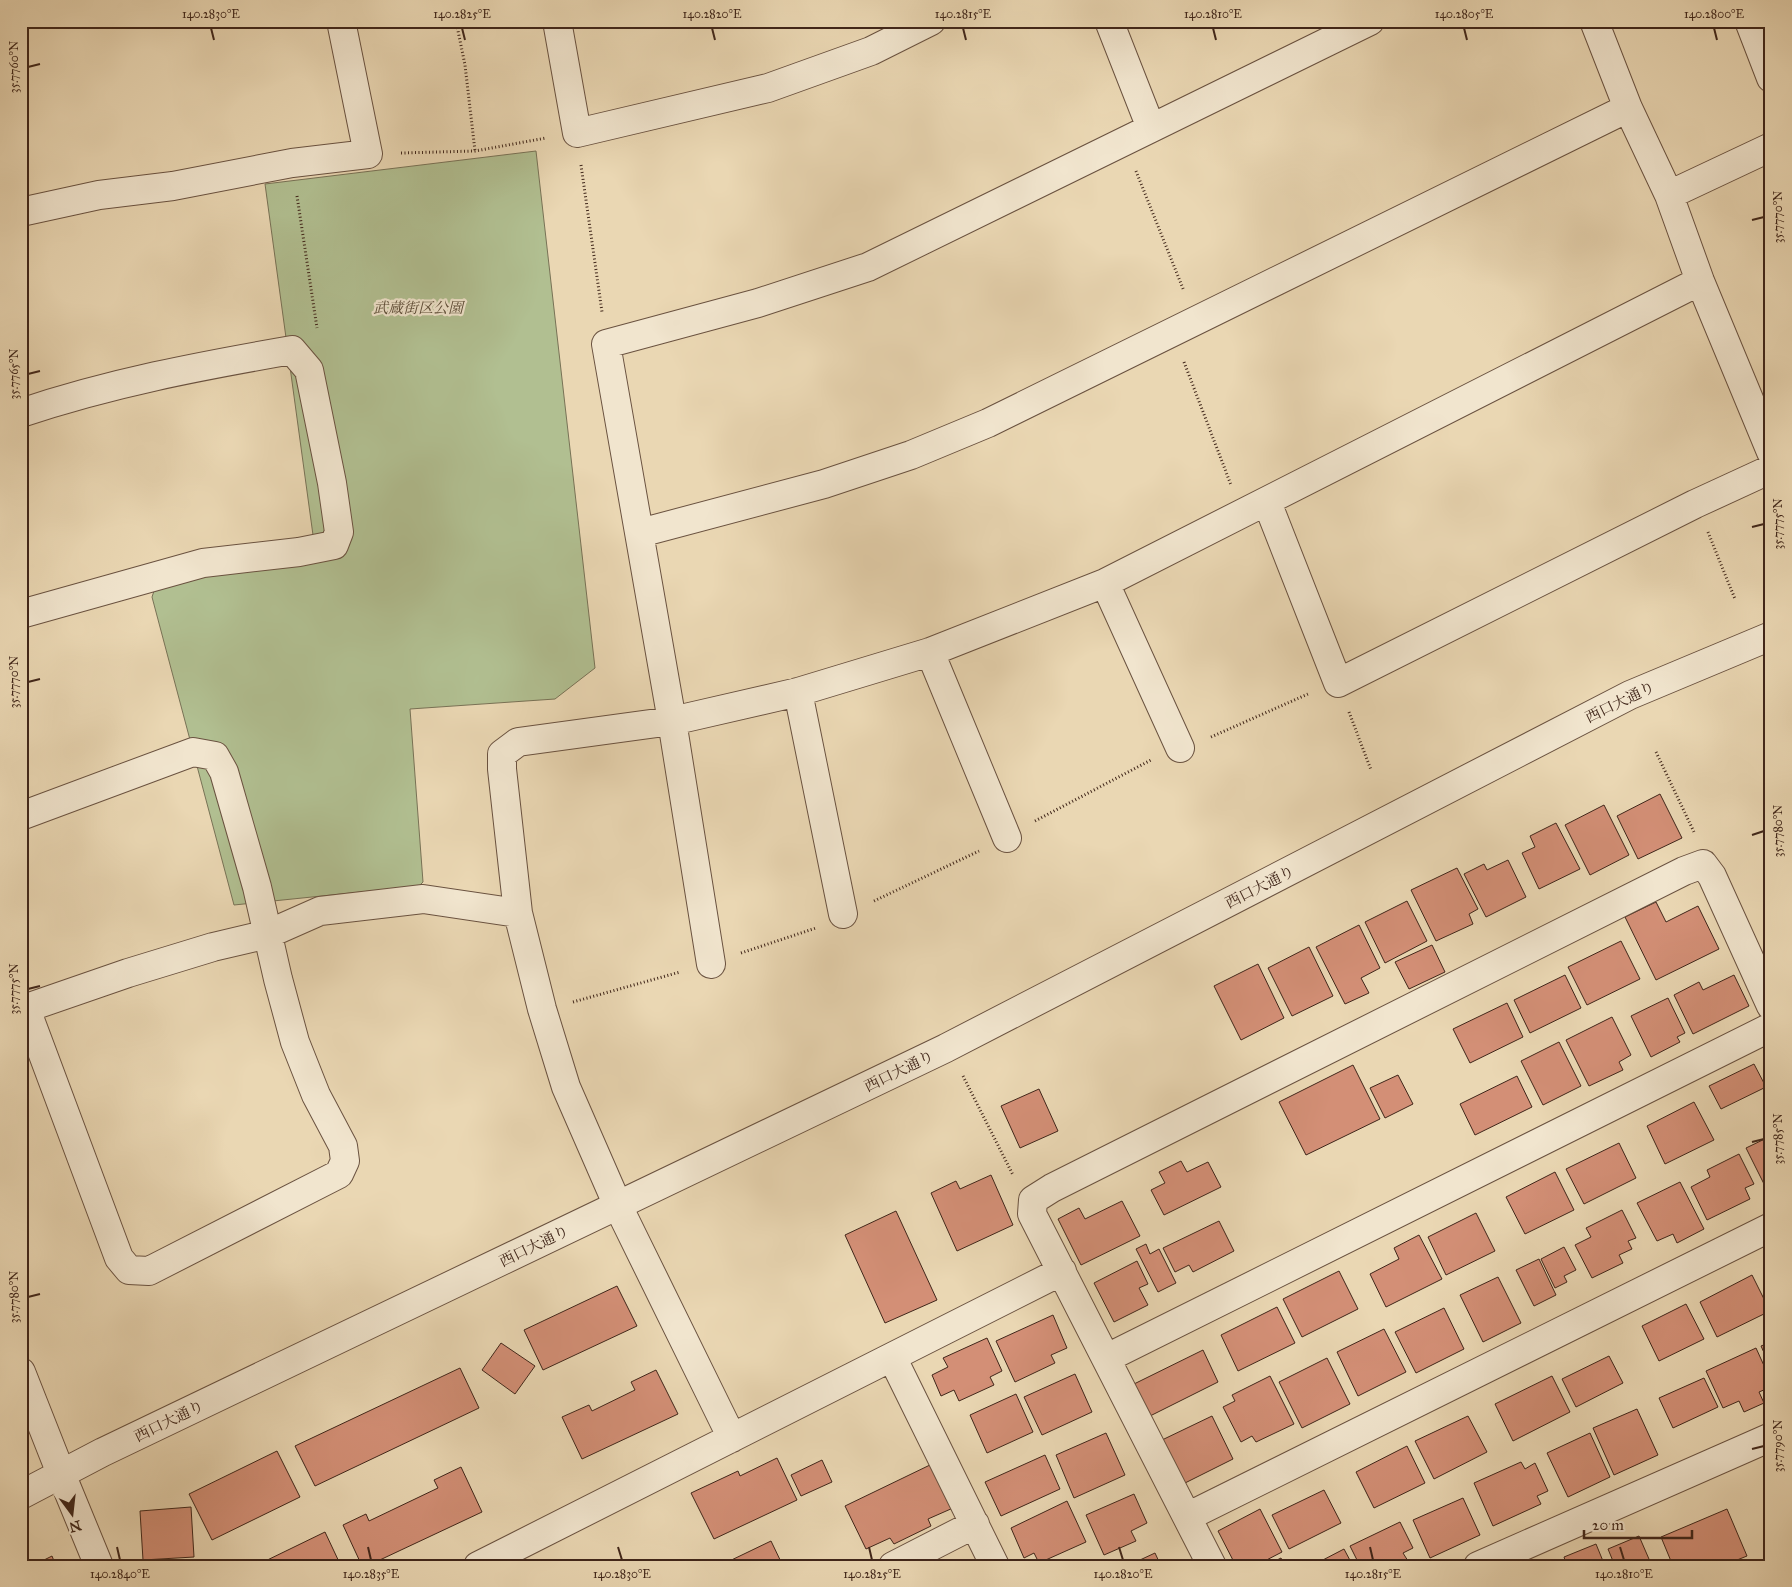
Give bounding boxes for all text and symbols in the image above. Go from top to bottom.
text: 140.2830°E [182,7,240,21]
text: 140.2825°E [433,7,491,21]
text: 140.2820°E [682,7,742,21]
text: 140.2815°E [935,7,992,21]
text: 140.2810°E [1184,7,1242,21]
text: 140.2805°E [1435,7,1494,21]
text: 140.2800°E [1684,7,1744,21]
text: 35.7760°N [7,41,21,93]
text: 35.7770°N [1771,191,1785,243]
park label: 武蔵街区公園 [373,299,466,317]
text: 35.7765°N [7,349,21,399]
text: 35.7775°N [1771,498,1785,550]
text: 35.7770°N [7,656,21,708]
street label: 西口大通り [1582,677,1658,727]
text: 35.7780°N [1771,805,1785,857]
street label: 西口大通り [1222,862,1298,912]
text: 35.7775°N [7,963,21,1015]
street label: 西口大通り [861,1046,937,1096]
text: 35.7785°N [1771,1113,1785,1165]
street label: 西口大通り [496,1221,572,1271]
text: 35.7780°N [7,1271,21,1323]
street label: 西口大通り [131,1396,207,1446]
text: 35.7790°N [1771,1420,1785,1472]
north arrow [48,1490,98,1540]
scale bar [1584,1507,1692,1539]
text: N [67,1516,83,1536]
text: 20 m [1592,1516,1624,1534]
text: 140.2840°E [90,1567,150,1581]
text: 140.2835°E [343,1567,400,1581]
text: 140.2830°E [593,1567,651,1581]
text: 140.2825°E [843,1567,901,1581]
text: 140.2820°E [1093,1567,1153,1581]
text: 140.2815°E [1345,1567,1402,1581]
text: 140.2810°E [1595,1567,1653,1581]

